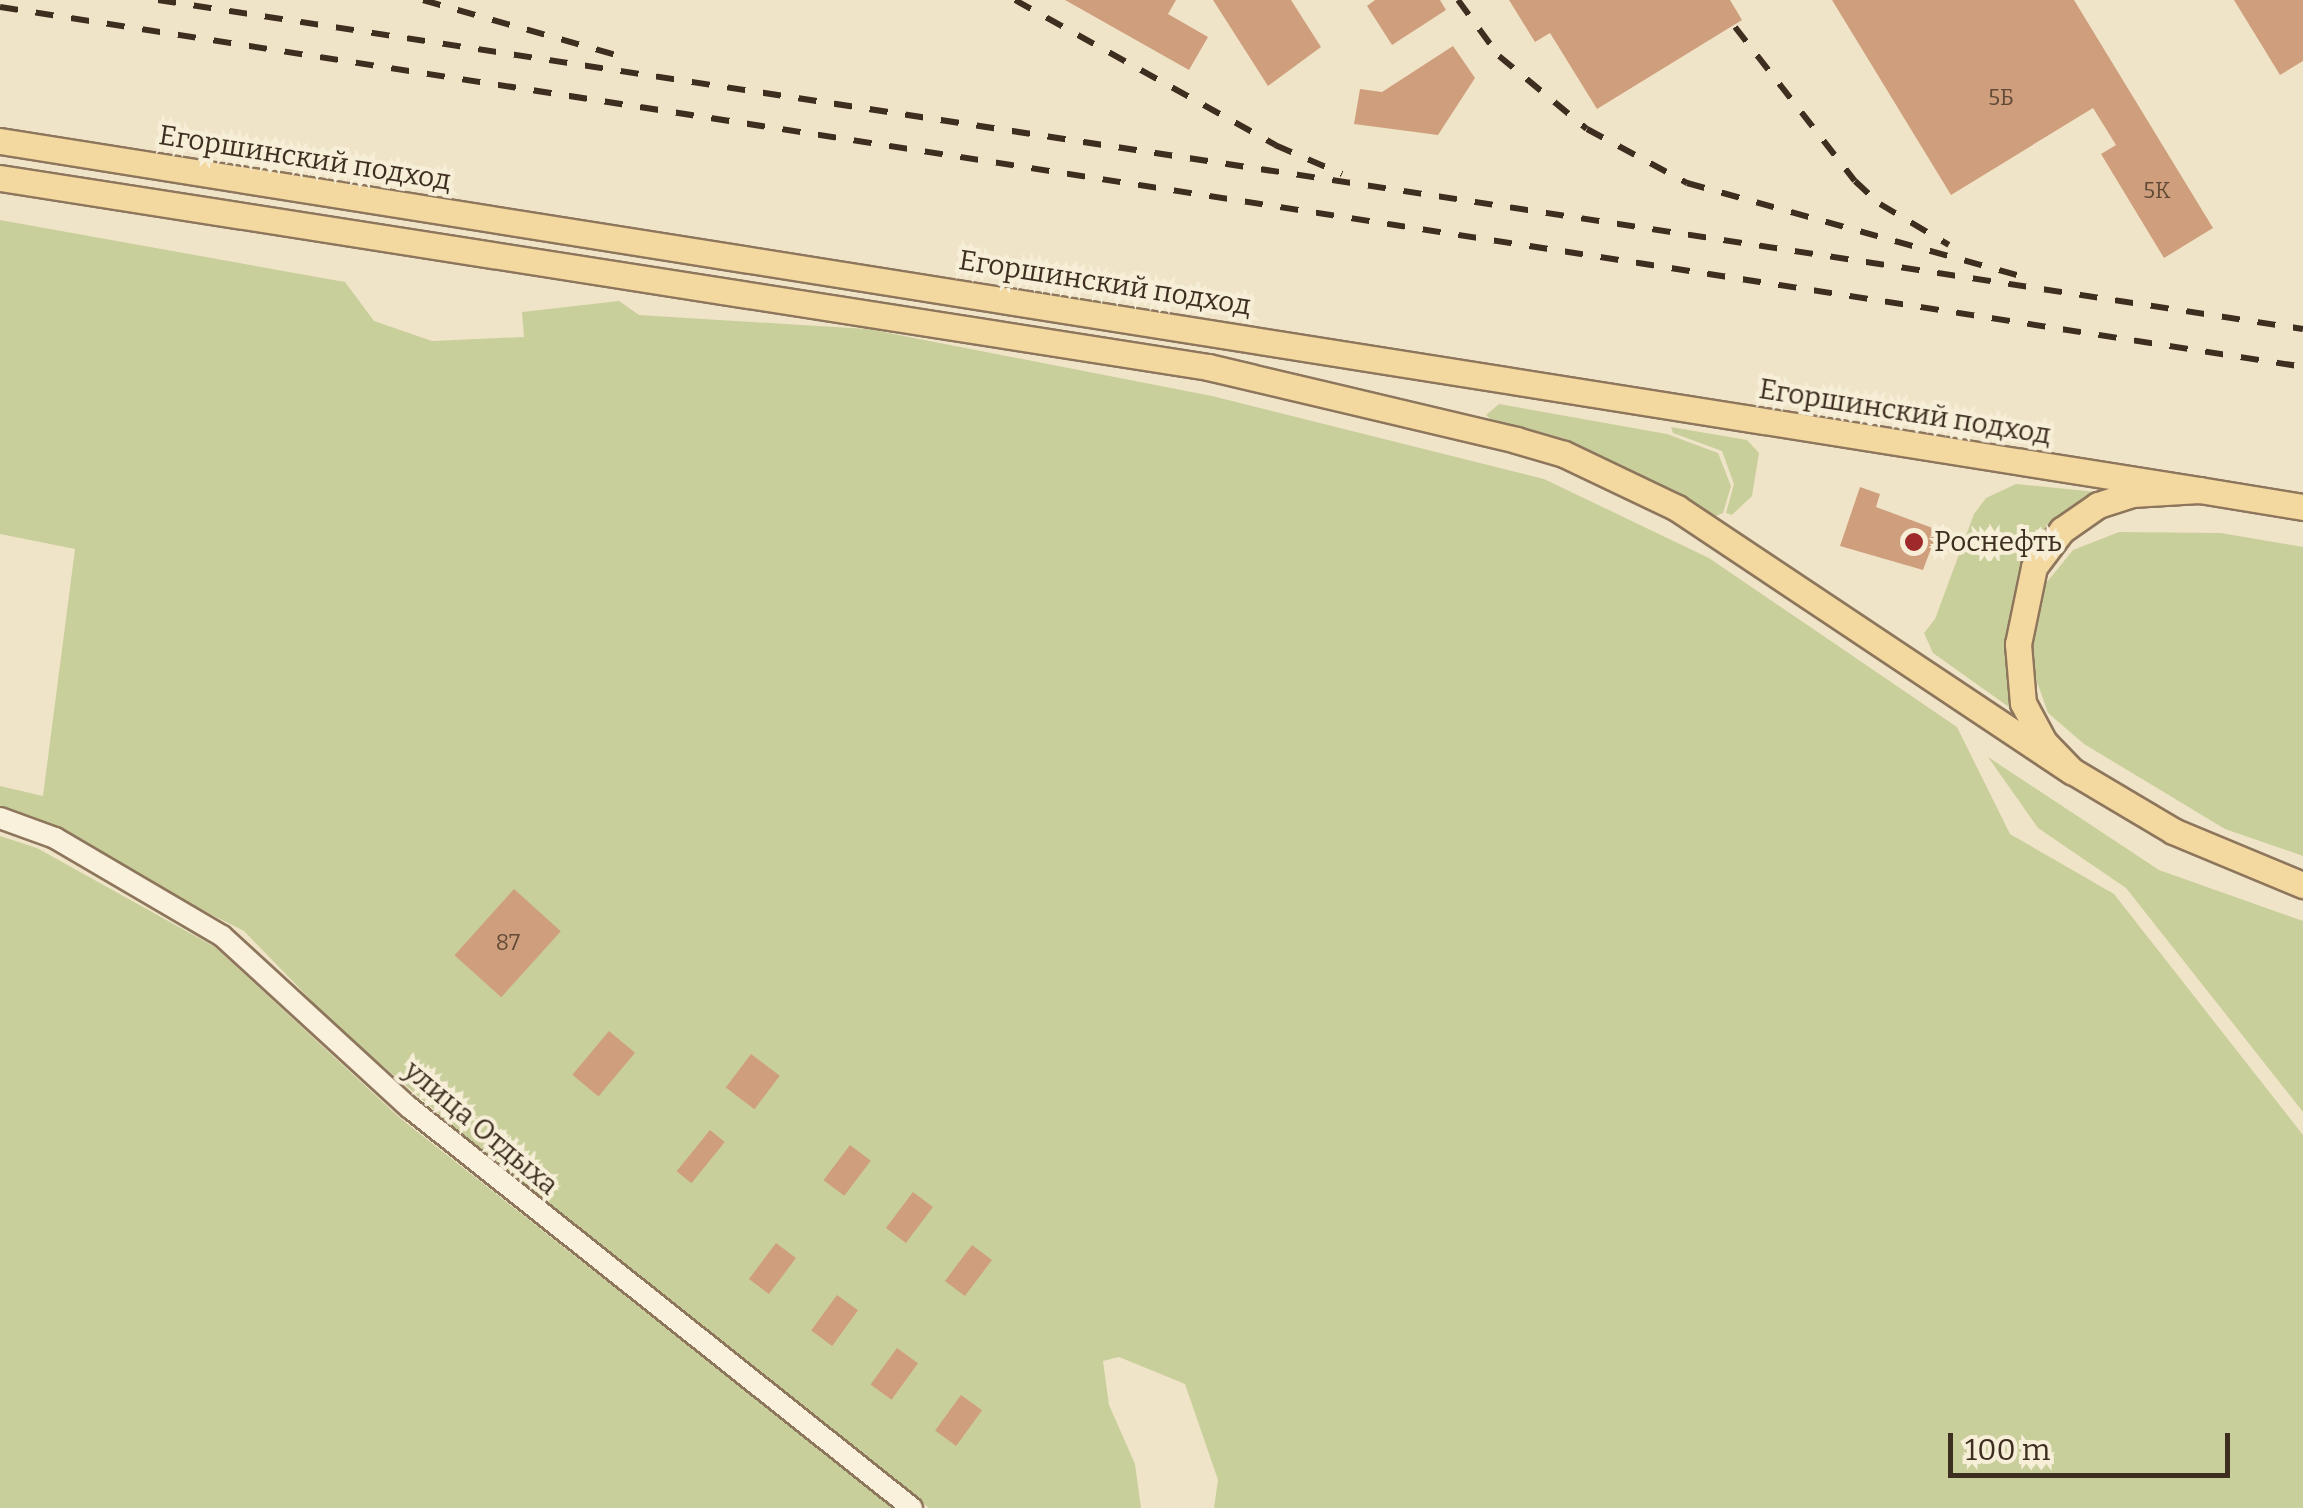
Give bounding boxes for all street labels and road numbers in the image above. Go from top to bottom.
street label: Егоршинский подход [157,118,453,198]
street label: Егоршинский подход [957,243,1253,323]
street label: Егоршинский подход [1757,372,2053,452]
street label: улица Отдыха [397,1054,565,1202]

